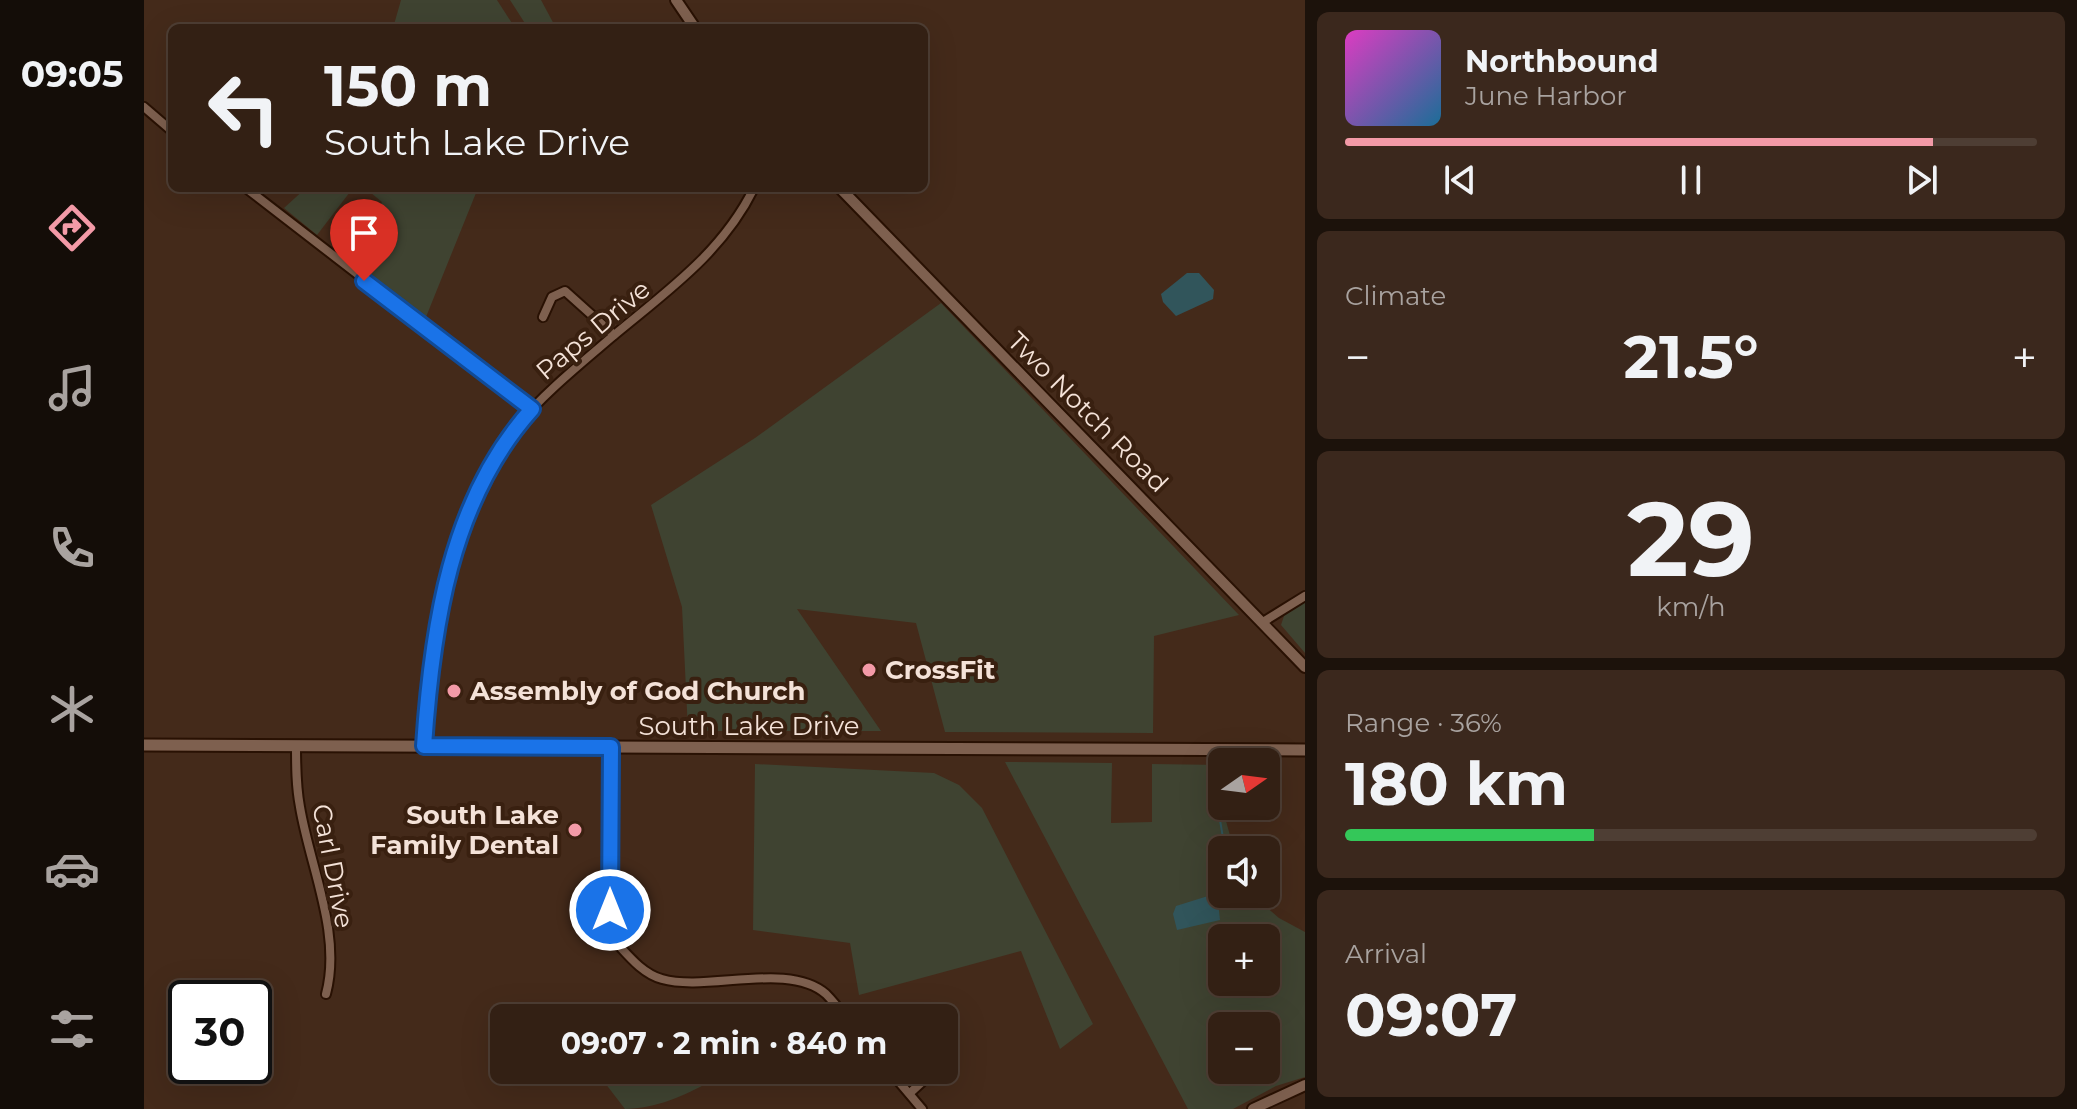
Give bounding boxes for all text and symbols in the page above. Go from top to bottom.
text: Northbound [1465,43,1659,80]
text: 09:05 [21,52,123,96]
text: 150 m [324,52,492,120]
icon: left [192,56,296,160]
text: June Harbor [1465,80,1627,112]
text: South Lake Drive [324,120,630,164]
icon: previous [1438,158,1482,202]
icon: pause [1669,158,1713,202]
icon: next [1900,158,1944,202]
pin [330,199,398,281]
icon: directions [44,200,100,256]
icon: arrive [342,211,386,255]
street label: Paps Drive [530,273,656,387]
text: Climate [1345,280,1446,312]
text: 21.5° [1623,320,1759,393]
street label: Two Notch Road [1001,325,1175,499]
text: − [1345,330,1370,384]
text: + [2012,330,2037,384]
icon: music [44,360,100,416]
text: 29 [1627,475,1755,602]
icon: phone [44,520,100,576]
text: km/h [1656,591,1726,623]
place label: CrossFit [885,654,995,686]
marker: CrossFit [860,661,878,679]
place label: Assembly of God Church [469,675,806,707]
icon: climate [44,681,100,737]
marker: Assembly of God Church [445,682,463,700]
text: Range · 36% [1345,707,1502,739]
street label: South Lake Drive [639,710,859,742]
text: 180 km [1345,747,1568,820]
north arrow [1208,748,1280,820]
map controls [1208,748,1280,1084]
place label: South Lake Family Dental [370,799,559,861]
street label: Carl Drive [305,801,361,931]
marker: South Lake Family Dental [566,821,584,839]
button: sound [1208,836,1280,908]
icon: car [44,841,100,897]
position arrow [568,868,652,952]
button: + [1208,924,1280,996]
text: Arrival [1345,938,1427,970]
text: 09:07 [1345,978,1517,1051]
speed limit sign: 30 [168,980,272,1084]
icon: filters [44,1001,100,1057]
button: − [1208,1012,1280,1084]
text: 09:07 · 2 min · 840 m [561,1025,887,1062]

